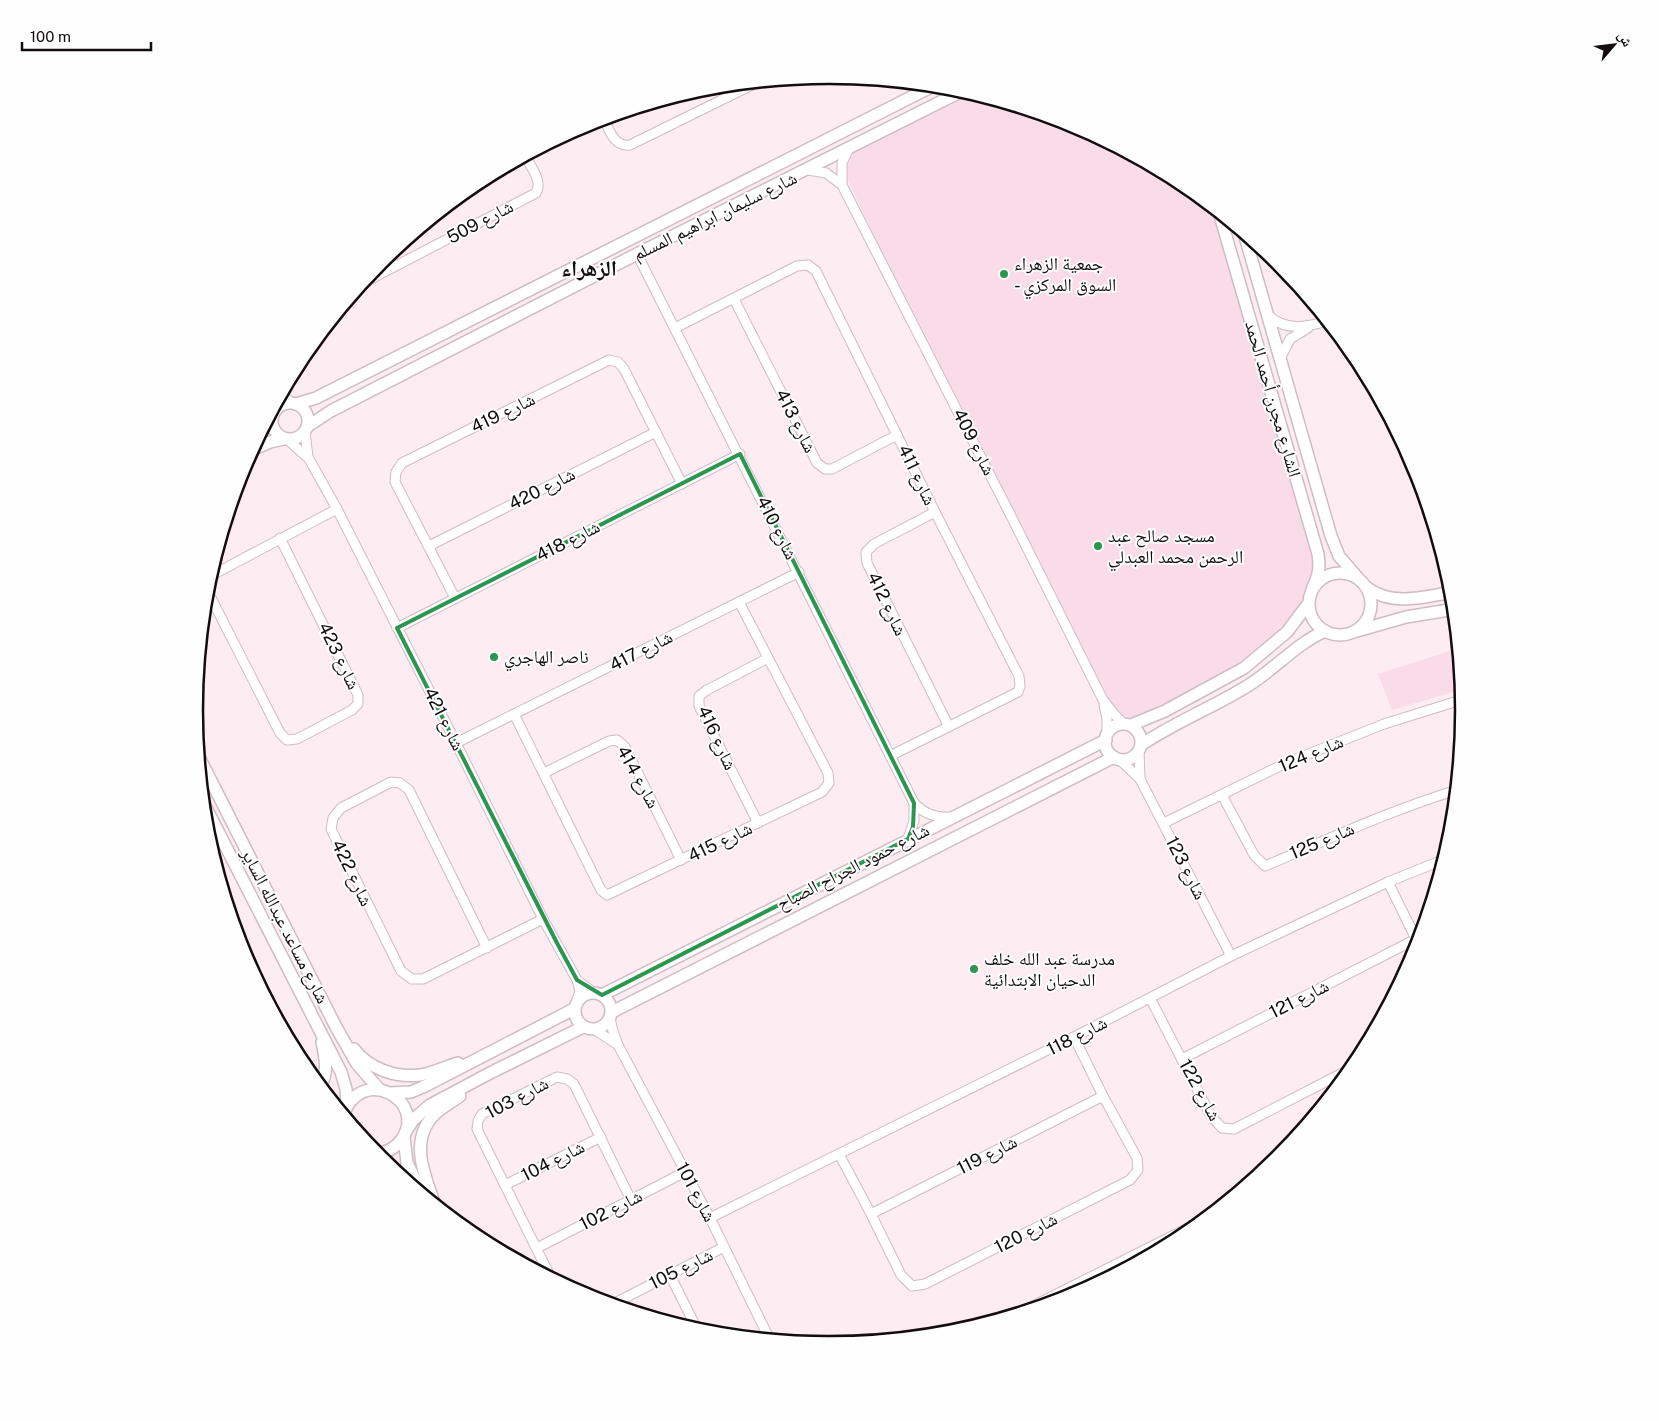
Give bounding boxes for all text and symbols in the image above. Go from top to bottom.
scale bar [22,20,151,52]
north arrow [1589,20,1639,70]
text: 100 m [30,28,71,45]
text: ش [1614,29,1636,50]
street label: شارع سليمان ابراهيم المسلم [629,167,801,266]
street label: شارع 509 [443,195,517,249]
place label: جمعية الزهراء - السوق المركزي [1014,253,1116,300]
district label: الزهراء [561,255,617,281]
marker: جمعية الزهراء - السوق المركزي [998,268,1010,280]
street label: الشارع مجرن أحمد الحمد [1240,318,1306,480]
street label: شارع 413 [771,385,821,457]
street label: شارع 419 [467,388,539,438]
street label: شارع 409 [948,405,1000,479]
street label: شارع 411 [893,441,941,509]
street label: شارع 420 [505,463,579,515]
street label: شارع 410 [752,493,802,563]
street label: شارع 418 [532,516,604,566]
place label: مسجد صالح عبد الرحمن محمد العبدلي [1108,525,1243,572]
marker: مسجد صالح عبد الرحمن محمد العبدلي [1092,540,1104,552]
street label: شارع 412 [862,569,912,639]
street label: شارع 423 [313,619,365,693]
street label: شارع 417 [606,626,676,676]
place label: ناصر الهاجري [504,646,589,672]
marker: ناصر الهاجري [488,651,500,663]
street label: شارع 421 [419,684,469,754]
street label: شارع 416 [693,702,741,774]
street label: شارع 124 [1275,731,1347,777]
street label: شارع 414 [612,742,664,812]
street label: شارع 415 [684,817,756,867]
street label: شارع 125 [1286,818,1358,864]
street label: شارع حمود الجراح الصباح [773,819,934,916]
street label: شارع 123 [1161,833,1211,903]
street label: شارع 422 [326,836,378,910]
street label: شارع مساعد عبدالله الساير [236,844,334,1007]
place label: مدرسة عبد الله خلف الدحيان الابتدائية [984,948,1115,991]
marker: مدرسة عبد الله خلف الدحيان الابتدائية [968,963,980,975]
street label: شارع 121 [1266,975,1332,1023]
street label: شارع 118 [1043,1011,1111,1061]
street label: شارع 122 [1174,1055,1226,1125]
street label: شارع 103 [482,1072,552,1124]
street label: شارع 119 [953,1131,1021,1179]
street label: شارع 104 [518,1136,588,1186]
street label: شارع 101 [671,1158,721,1226]
street label: شارع 102 [576,1185,646,1235]
street label: شارع 120 [991,1208,1061,1258]
street label: شارع 105 [646,1244,716,1294]

